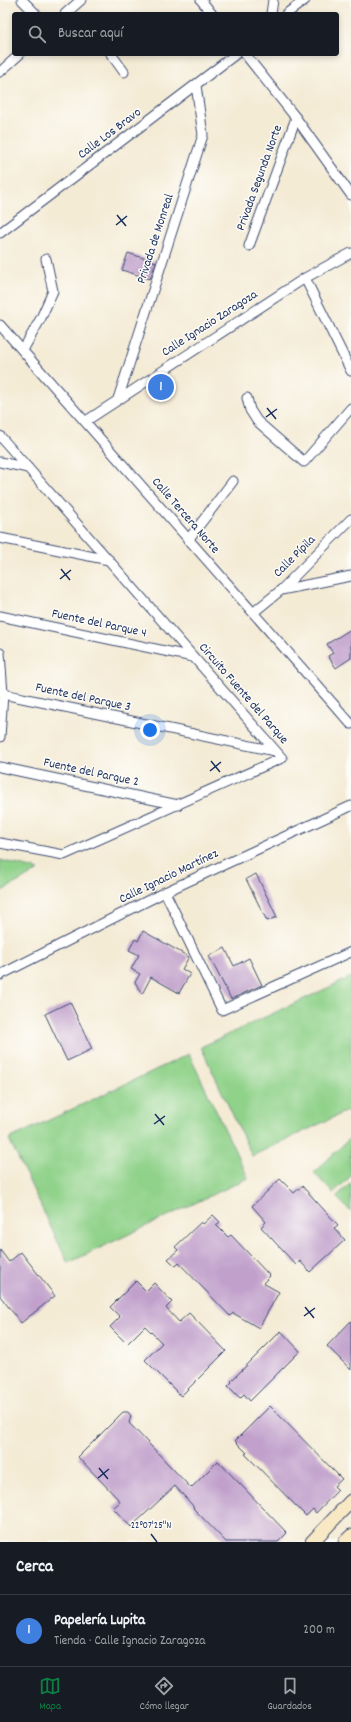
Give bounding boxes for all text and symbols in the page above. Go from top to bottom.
search box [12,12,339,56]
icon: search [26,23,48,45]
text: Buscar aquí [58,23,123,45]
street label: Calle Los Bravo [74,104,146,164]
street label: Privada Segunda Norte [232,122,288,234]
street label: Privada de Monreal [132,191,180,287]
street label: Calle Ignacio Zaragoza [158,285,262,362]
pin: 1 [148,372,174,402]
street label: Calle Tercera Norte [146,474,224,558]
street label: Calle Pípila [269,531,321,583]
street label: Fuente del Parque 4 [50,605,148,643]
street label: Circuito Fuente del Parque [194,639,293,749]
street label: Fuente del Parque 3 [33,679,133,717]
your location [140,720,160,740]
street label: Fuente del Parque 2 [42,754,140,792]
street label: Calle Ignacio Martínez [116,845,222,909]
text: 22°07'25"N [131,1519,171,1533]
text: Cerca [16,1556,53,1580]
text: Papelería Lupita [54,1610,145,1632]
text: 1 [28,1621,30,1640]
text: 200 m [303,1621,335,1640]
text: Tienda · Calle Ignacio Zaragoza [54,1632,205,1651]
tab: Mapa [39,1675,61,1715]
tab: Cómo llegar [139,1675,189,1715]
tab: Guardados [267,1675,312,1715]

